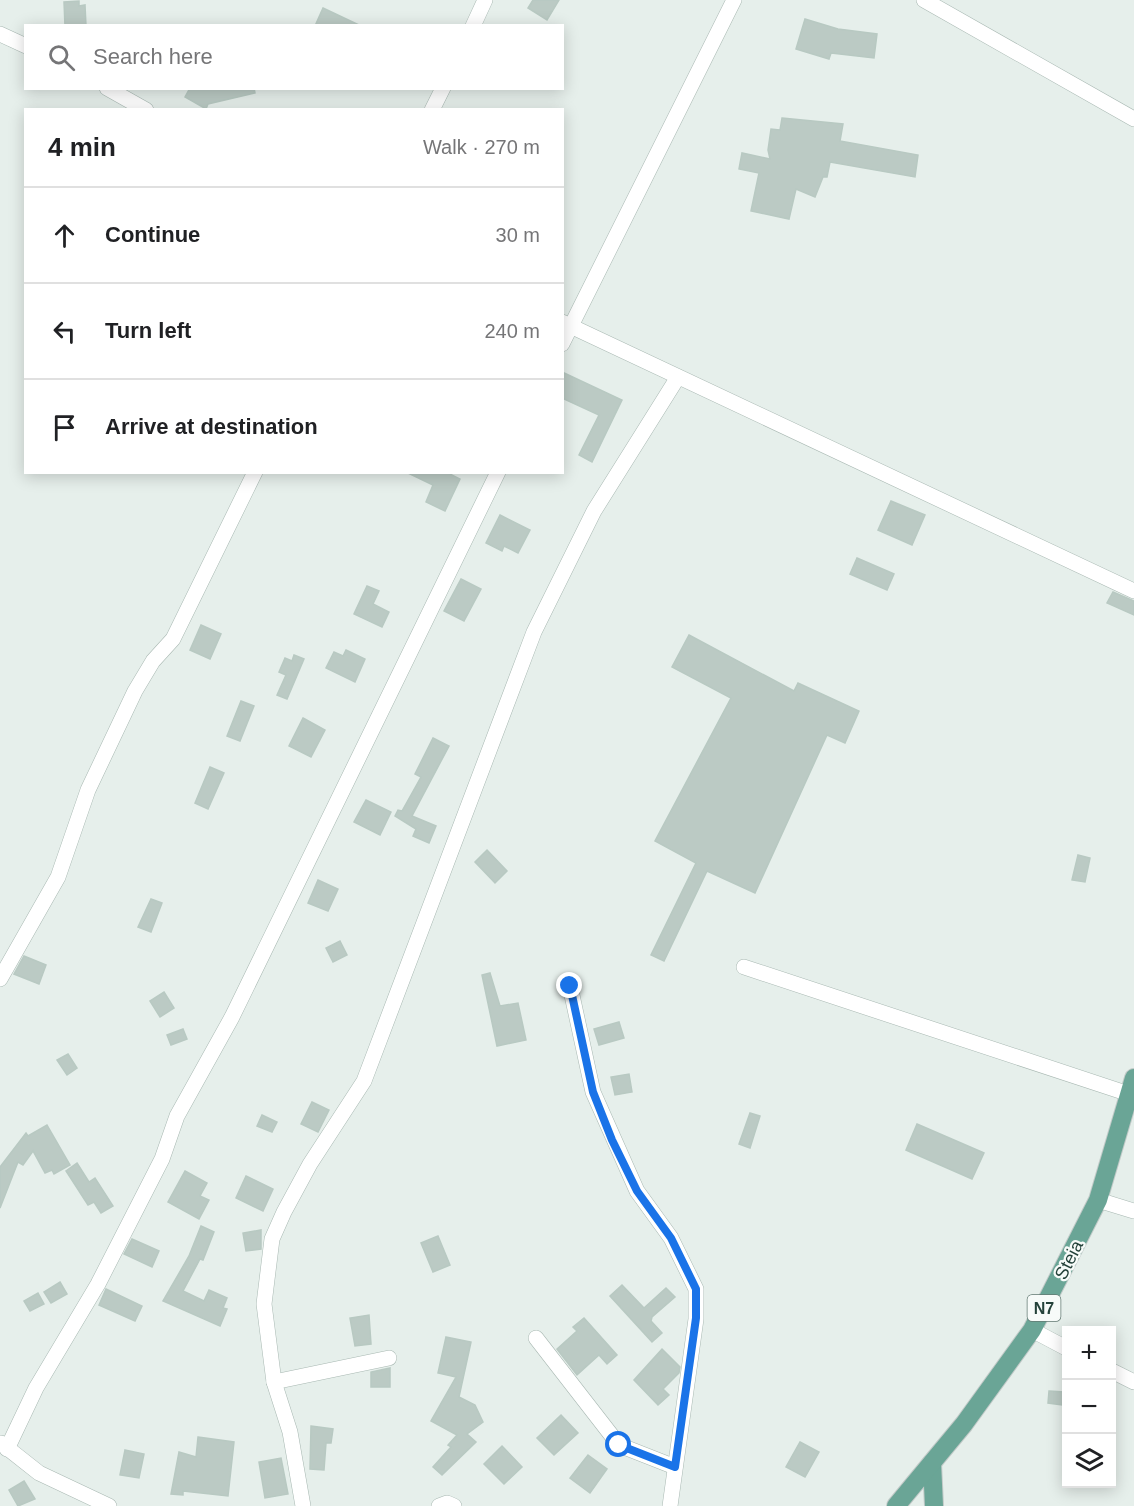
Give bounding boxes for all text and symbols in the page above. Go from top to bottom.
search box [24,24,564,90]
icon: search [45,41,78,74]
text: Search here [93,44,213,69]
text: 4 min [48,132,116,162]
text: Walk · 270 m [423,136,540,158]
icon: ahead [48,219,81,252]
text: Continue [105,222,200,247]
text: 30 m [496,224,540,246]
icon: left [48,315,81,348]
text: Turn left [105,318,191,343]
text: 240 m [484,320,540,342]
icon: arrive [48,411,81,444]
text: Arrive at destination [105,414,318,439]
route end [556,972,582,998]
street label: Steia [1051,1236,1088,1283]
road number: N7 [1028,1295,1060,1321]
map controls [1062,1326,1116,1488]
button: + [1062,1326,1116,1380]
button: − [1062,1380,1116,1434]
route start [605,1431,631,1457]
button: layers [1062,1434,1116,1488]

